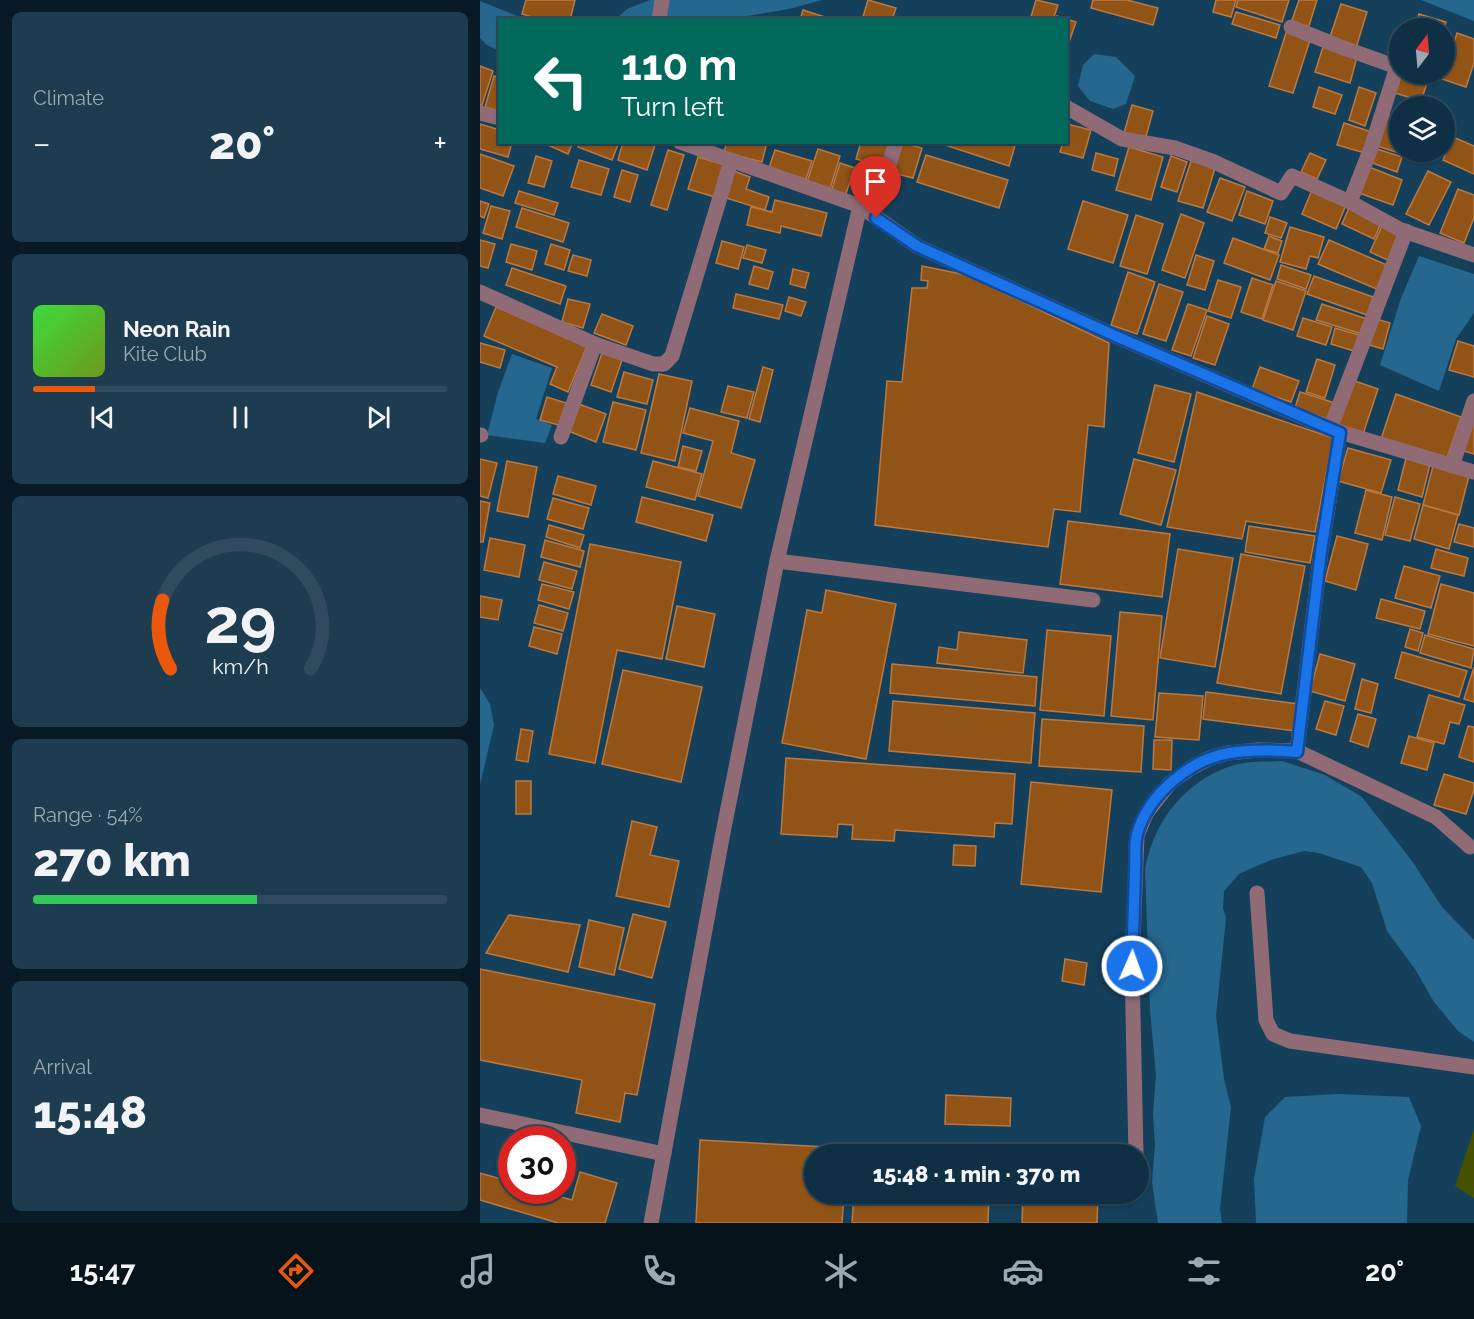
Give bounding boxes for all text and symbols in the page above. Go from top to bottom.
north arrow [1389,18,1455,84]
map controls [1389,18,1455,162]
text: 110 m [621,41,737,90]
icon: left [522,42,600,120]
text: Climate [33,86,104,110]
text: Turn left [621,91,724,122]
button: layers [1389,96,1455,162]
text: 20° [209,117,275,170]
text: − [33,124,51,163]
text: + [433,124,447,163]
pin [850,156,901,218]
icon: arrive [859,165,892,198]
text: Neon Rain [123,316,231,342]
text: Kite Club [123,342,207,366]
icon: previous [86,401,119,434]
icon: pause [224,401,257,434]
icon: next [362,401,395,434]
text: 29 [204,584,276,658]
text: km/h [212,654,268,679]
text: Range · 54% [33,803,143,827]
text: 270 km [33,834,191,887]
position arrow [1100,934,1164,998]
text: Arrival [33,1055,92,1079]
text: 15:48 [33,1086,147,1139]
speed limit sign: 30 [498,1126,576,1204]
text: 15:48 · 1 min · 370 m [873,1161,1080,1187]
icon: directions [275,1250,317,1292]
icon: music [457,1250,499,1292]
icon: phone [638,1250,680,1292]
icon: climate [820,1250,862,1292]
icon: car [1002,1250,1044,1292]
icon: filters [1183,1250,1225,1292]
text: 15:47 [70,1256,135,1287]
text: 20° [1365,1256,1404,1287]

